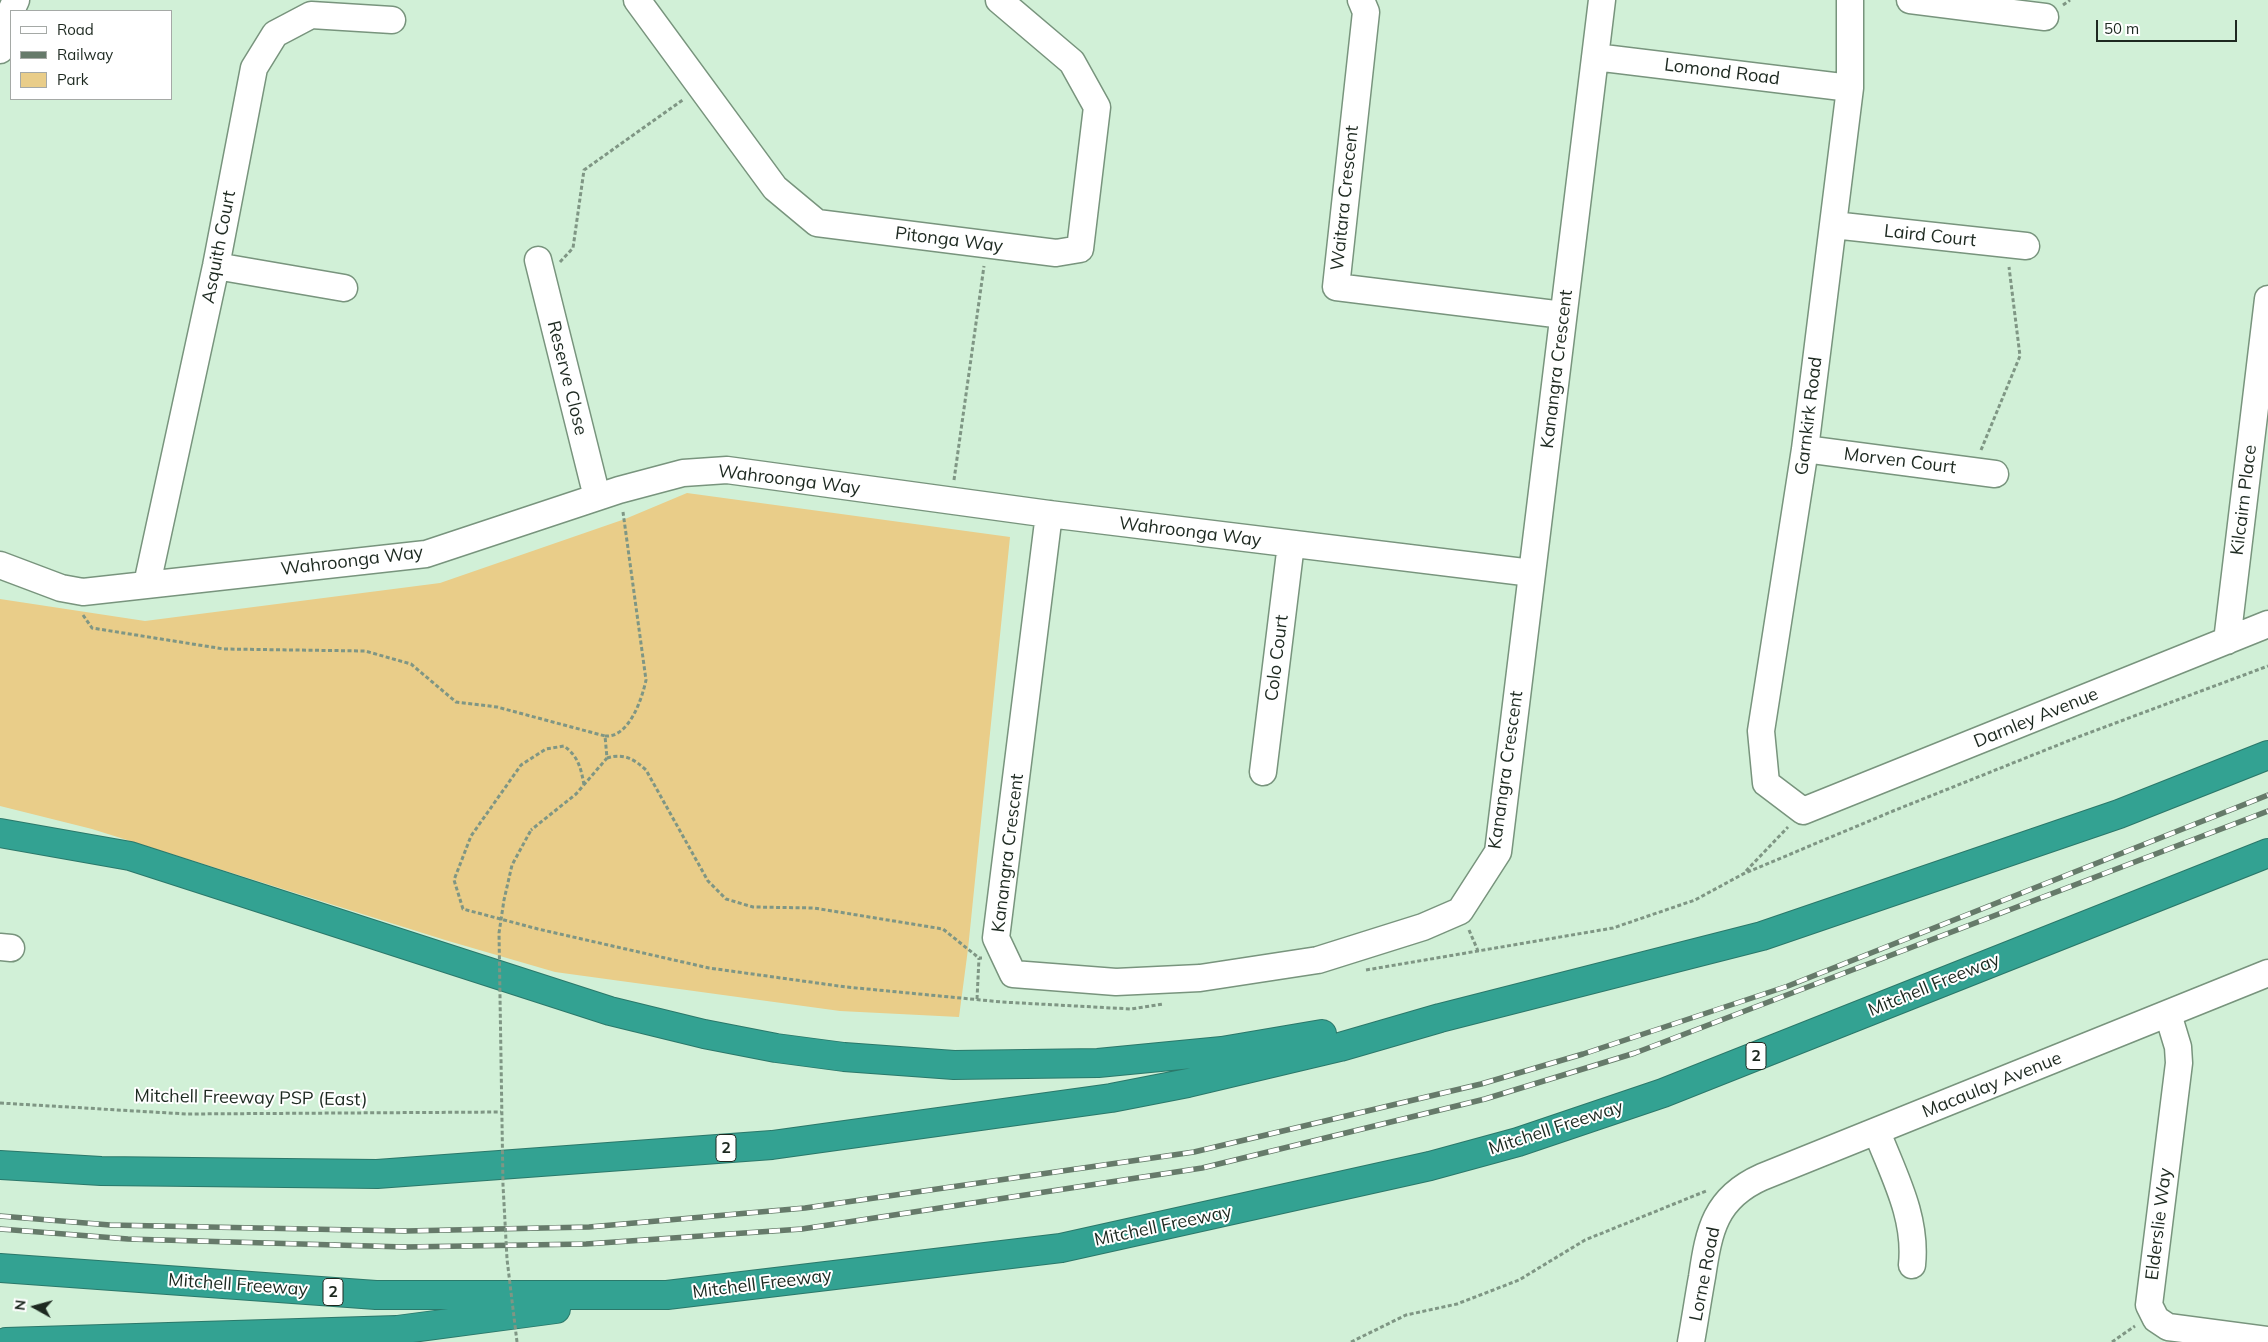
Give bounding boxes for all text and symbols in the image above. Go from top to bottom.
legend [10,10,172,100]
scale bar [2098,10,2239,42]
text: 50 m [2104,19,2139,38]
text: Road [57,20,94,39]
text: Railway [57,45,113,64]
street label: Lomond Road [1663,54,1781,90]
text: Park [57,70,89,89]
street label: Waitara Crescent [1327,124,1363,272]
street label: Asquith Court [197,189,241,305]
street label: Laird Court [1883,220,1977,252]
street label: Pitonga Way [894,223,1004,257]
street label: Kanangra Crescent [1537,288,1577,450]
street label: Reserve Close [542,318,592,438]
street label: Garnkirk Road [1791,356,1827,476]
street label: Morven Court [1843,443,1957,479]
street label: Kilcairn Place [2227,444,2261,556]
street label: Wahroonga Way [716,461,862,499]
street label: Wahroonga Way [1117,513,1263,551]
street label: Wahroonga Way [279,542,425,580]
street label: Colo Court [1261,614,1293,702]
street label: Darnley Avenue [1971,683,2101,753]
street label: Kanangra Crescent [1484,689,1528,851]
street label: Kanangra Crescent [988,772,1028,934]
street label: Mitchell Freeway [1865,949,2003,1021]
road number: 2 [1746,1042,1766,1070]
street label: Macaulay Avenue [1919,1047,2065,1123]
street label: Mitchell Freeway PSP (East) [134,1085,368,1111]
street label: Mitchell Freeway [1486,1096,1626,1160]
road number: 2 [716,1134,736,1162]
street label: Elderslie Way [2141,1167,2177,1281]
street label: Mitchell Freeway [1092,1201,1234,1251]
street label: Lorne Road [1685,1225,1725,1323]
street label: Mitchell Freeway [691,1265,833,1303]
street label: Mitchell Freeway [167,1269,309,1301]
road number: 2 [323,1278,343,1305]
north arrow [10,1282,60,1332]
text: N [11,1299,30,1312]

